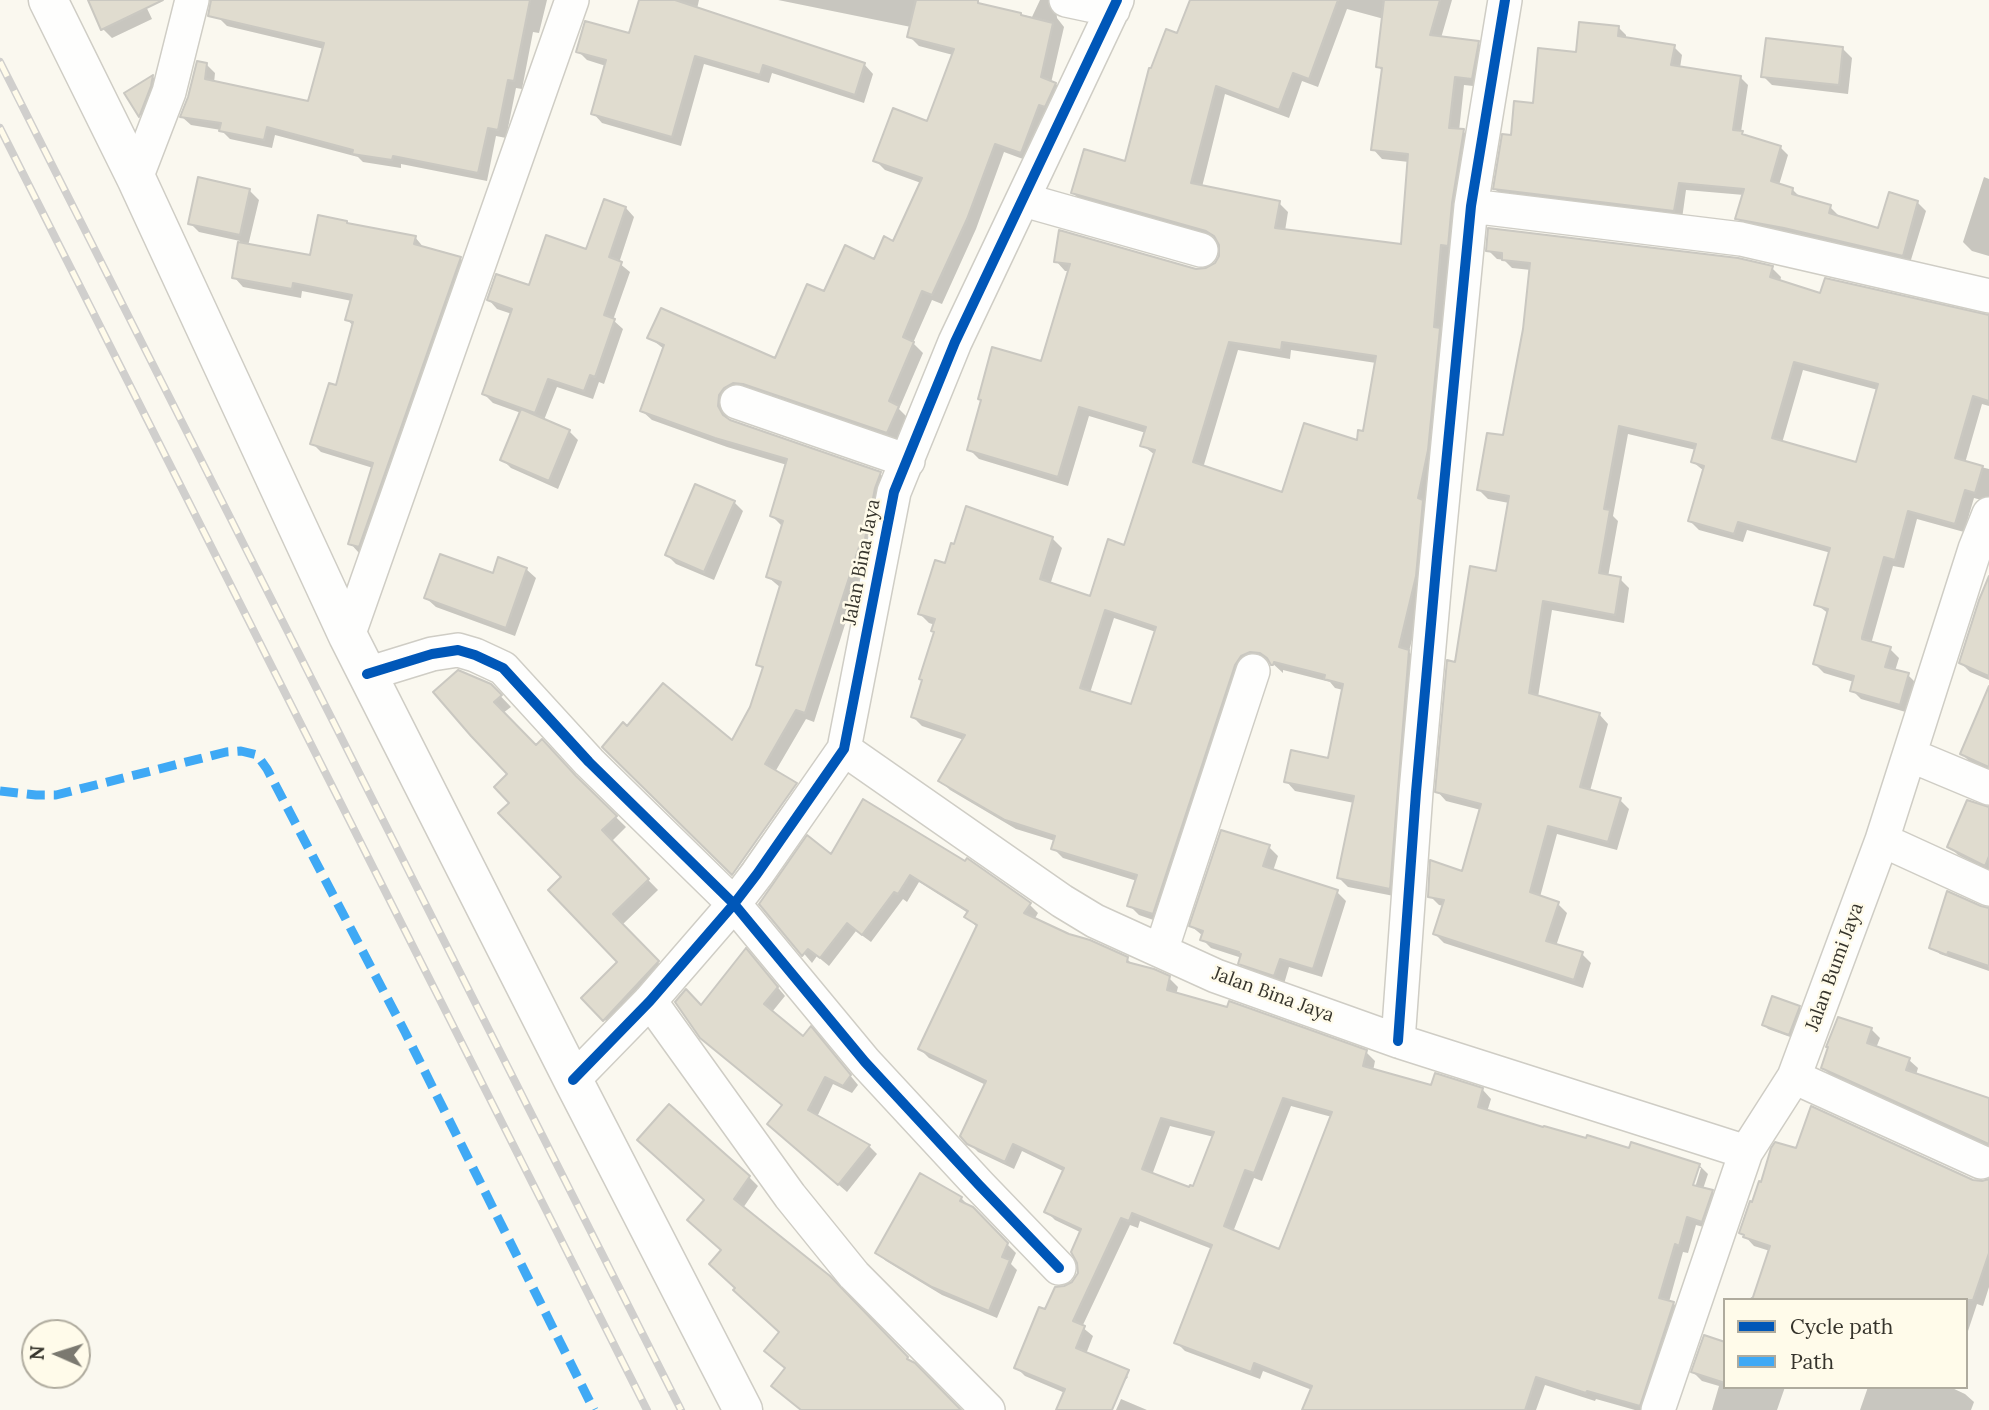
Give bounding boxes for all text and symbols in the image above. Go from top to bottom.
street label: Jalan Bina Jaya [839,497,885,627]
street label: Jalan Bumi Jaya [1801,900,1869,1034]
street label: Jalan Bina Jaya [1209,962,1337,1028]
legend [1723,1298,1968,1389]
text: Cycle path [1790,1313,1893,1340]
north arrow [21,1319,91,1389]
text: N [25,1345,49,1361]
text: Path [1790,1348,1834,1375]

